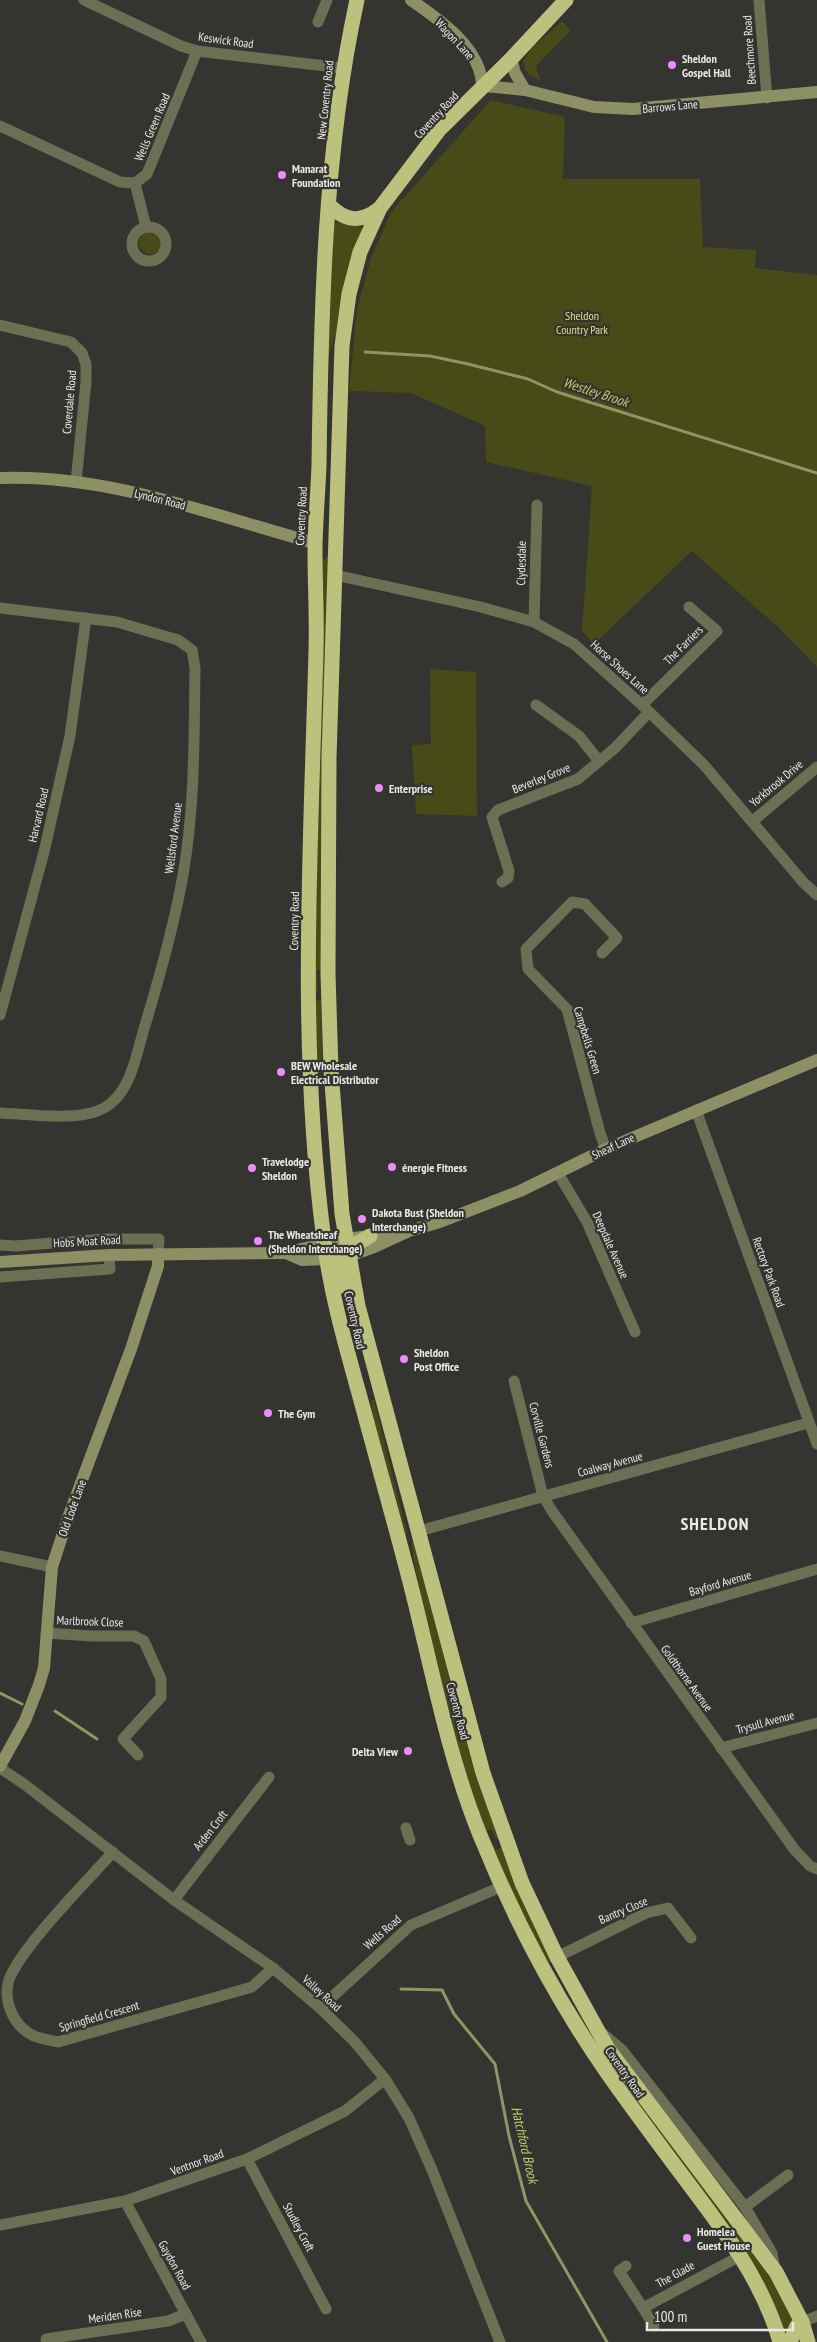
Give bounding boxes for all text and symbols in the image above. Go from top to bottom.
street label: Wagon Lane [432,15,478,63]
street label: Beechmore Road [739,15,759,85]
street label: Keswick Road [197,29,255,51]
place label: Sheldon Gospel Hall [682,51,731,80]
marker: Sheldon Gospel Hall [666,59,678,71]
street label: New Coventry Road [313,60,337,140]
street label: Coventry Road [410,88,462,142]
street label: Wells Green Road [131,91,173,163]
street label: Barrows Lane [642,96,698,116]
place label: Manarat Foundation [292,161,340,190]
marker: Manarat Foundation [276,169,288,181]
park label: Sheldon Country Park [556,308,608,337]
street label: Coverdale Road [59,370,79,434]
water label: Westley Brook [561,373,633,412]
street label: Lyndon Road [133,485,187,513]
street label: Coventry Road [292,486,310,546]
street label: Clydesdale [513,540,529,586]
street label: The Farriers [660,622,706,668]
street label: Horse Shoes Lane [588,637,652,697]
street label: Yorkbrook Drive [746,756,806,810]
street label: Beverley Grove [510,760,572,796]
place label: Enterprise [389,781,433,796]
marker: Enterprise [373,782,385,794]
street label: Harvard Road [24,786,52,844]
street label: Wellsford Avenue [161,802,185,874]
street label: Coventry Road [286,891,302,951]
street label: Campbells Green [571,1004,605,1076]
place label: BEW Wholesale Electrical Distributor [291,1058,379,1087]
marker: BEW Wholesale Electrical Distributor [275,1066,287,1078]
street label: Sheaf Lane [589,1130,637,1162]
place label: Travelodge Sheldon [262,1154,309,1183]
place label: énergie Fitness [402,1160,467,1175]
marker: énergie Fitness [386,1161,398,1173]
marker: Travelodge Sheldon [246,1162,258,1174]
place label: Dakota Bust (Sheldon Interchange) [372,1205,464,1234]
street label: Deepdale Avenue [590,1209,632,1281]
marker: Dakota Bust (Sheldon Interchange) [356,1213,368,1225]
place label: The Wheatsheaf (Sheldon Interchange) [268,1227,363,1256]
street label: Hobs Moat Road [53,1232,121,1250]
marker: The Wheatsheaf (Sheldon Interchange) [252,1235,264,1247]
street label: Rectory Park Road [749,1235,789,1309]
street label: Coventry Road [341,1290,369,1350]
place label: Sheldon Post Office [414,1345,459,1374]
marker: Sheldon Post Office [398,1353,410,1365]
street label: Corville Gardens [526,1400,558,1470]
place label: The Gym [278,1406,315,1421]
marker: The Gym [262,1407,274,1419]
street label: Coalway Avenue [576,1448,644,1480]
street label: Old Lode Lane [55,1478,89,1538]
district label: SHELDON [680,1512,750,1535]
street label: Bayford Avenue [687,1567,753,1599]
street label: Marlbrook Close [56,1612,124,1630]
street label: Goldthorne Avenue [658,1642,716,1714]
street label: Coventry Road [443,1681,473,1741]
street label: Trysull Avenue [734,1707,796,1737]
place label: Delta View [352,1744,399,1759]
marker: Delta View [402,1745,414,1757]
street label: Arden Croft [190,1806,231,1853]
street label: Bantry Close [596,1893,650,1927]
street label: Wells Road [360,1911,404,1953]
street label: Valley Road [299,1971,345,2014]
street label: Springfield Crescent [57,1997,141,2035]
street label: Coventry Road [602,2044,648,2100]
water label: Hatchford Brook [507,2105,543,2187]
street label: Ventnor Road [168,2146,226,2179]
street label: Studley Croft [280,2200,318,2255]
place label: Homelea Guest House [697,2224,750,2253]
marker: Homelea Guest House [681,2232,693,2244]
street label: Gaydon Road [155,2238,195,2292]
street label: The Glade [653,2257,697,2291]
scale bar [647,2300,793,2332]
street label: Meriden Rise [87,2304,143,2326]
text: 100 m [654,2307,687,2326]

